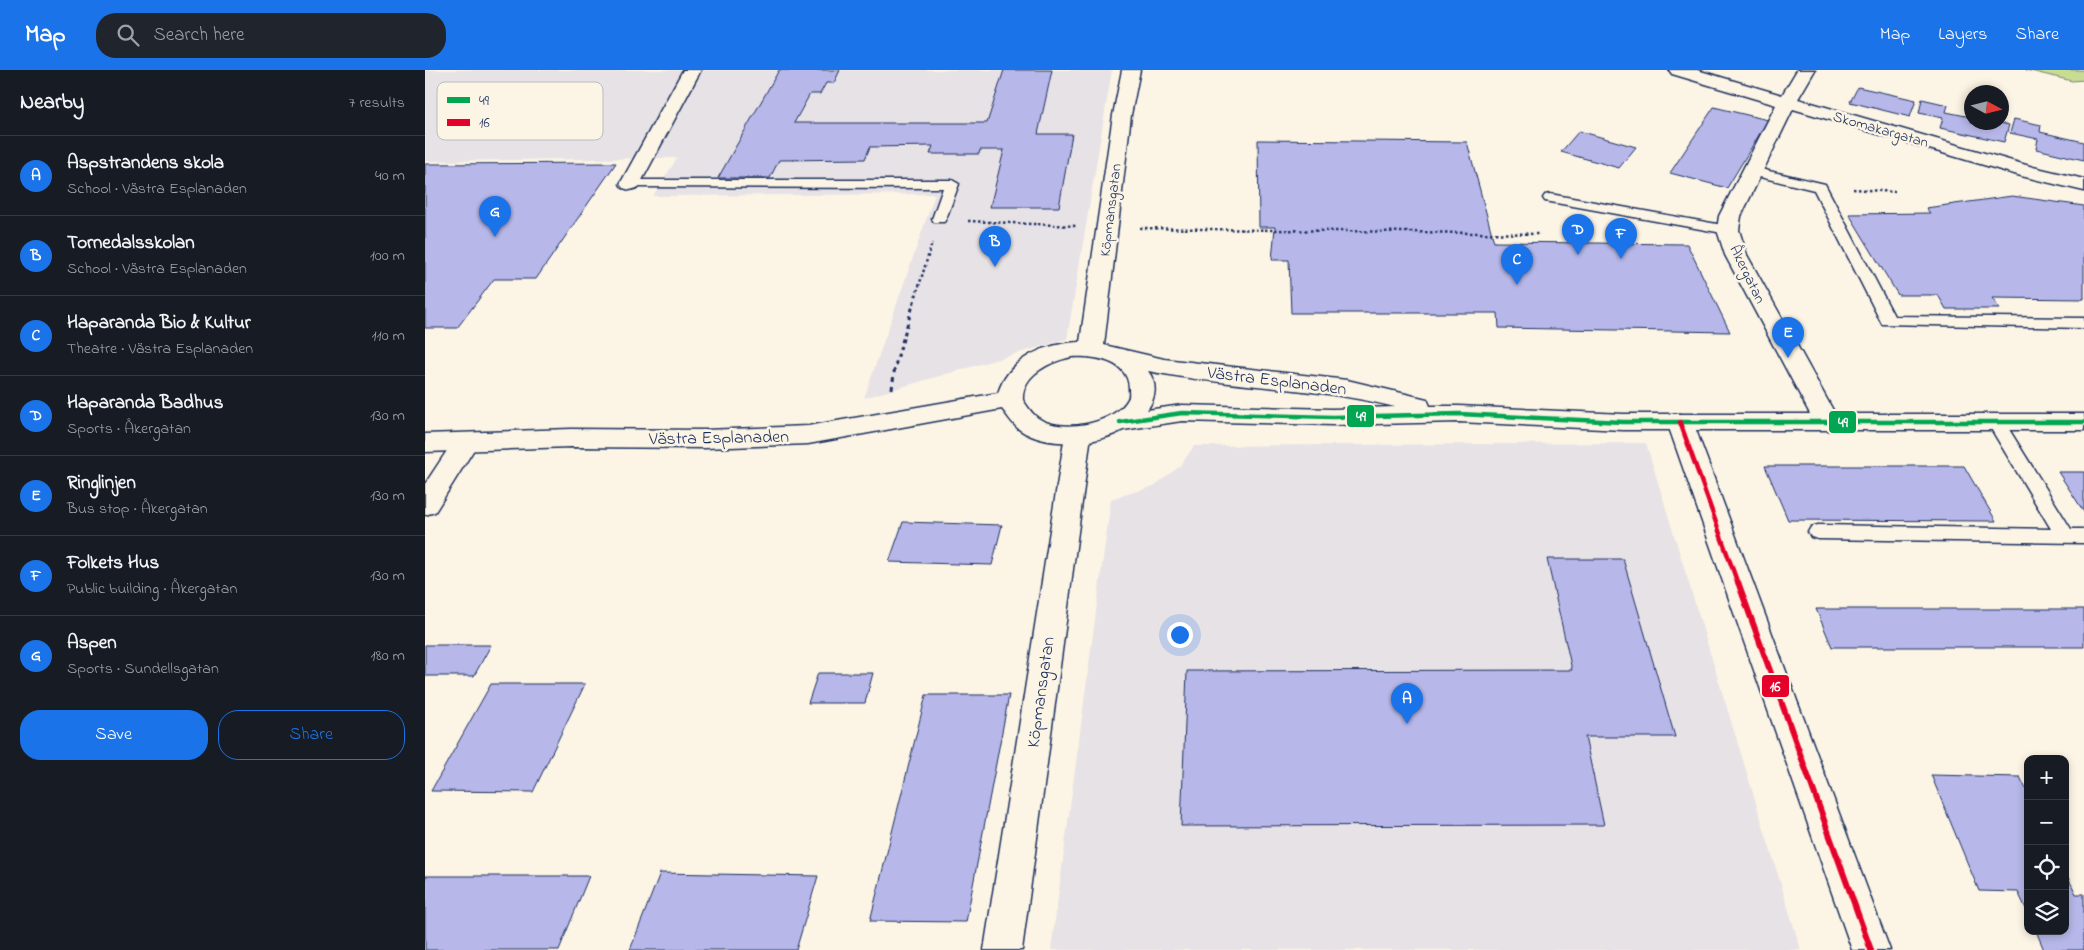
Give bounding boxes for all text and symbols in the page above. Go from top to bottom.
search box [96,13,446,58]
text: Map [25,18,66,53]
icon: search [114,21,142,49]
text: Search here [154,22,245,49]
text: Map [1880,22,1910,48]
text: Layers [1938,22,1988,48]
text: Share [2016,22,2059,48]
legend [437,82,603,140]
north arrow [1964,85,2009,130]
text: Nearby [20,88,84,118]
text: 7 results [349,91,405,115]
text: 49 [479,91,490,112]
street label: Skomakargatan [1830,106,1931,155]
text: 16 [479,113,490,134]
text: Aspstrandens skola [67,150,224,177]
street label: Köpmansgatan [1094,162,1129,258]
text: A [31,164,41,188]
text: 40 m [375,164,405,188]
text: School · Västra Esplanaden [67,177,247,201]
pin: G [479,196,511,237]
pin: D [1562,214,1594,255]
pin: F [1605,218,1637,259]
pin: B [979,226,1011,267]
text: Tornedalsskolan [67,230,195,257]
street label: Åkergatan [1723,241,1771,308]
text: B [31,244,41,268]
text: 100 m [370,244,405,268]
pin: C [1501,244,1533,285]
text: School · Västra Esplanaden [67,257,247,281]
text: Haparanda Bio & Kultur [67,310,251,337]
pin: E [1772,317,1804,358]
text: C [32,324,40,348]
text: 110 m [371,324,405,348]
text: Theatre · Västra Esplanaden [67,337,253,361]
street label: Västra Esplanaden [1205,360,1348,403]
text: Haparanda Badhus [67,390,223,417]
text: D [30,404,42,428]
text: 130 m [370,404,405,428]
line badge: 49 [1346,404,1375,428]
text: 49 [1355,407,1367,428]
line badge: 49 [1828,410,1857,434]
text: 49 [1837,413,1849,434]
text: Sports · Åkergatan [67,417,191,441]
street label: Västra Esplanaden [648,425,790,453]
text: Ringlinjen [67,470,136,497]
text: E [31,484,41,508]
text: 130 m [370,484,405,508]
text: Bus stop · Åkergatan [67,497,208,521]
text: Folkets Hus [67,550,159,577]
text: F [31,564,41,588]
text: 130 m [370,564,405,588]
text: Public building · Åkergatan [67,577,237,601]
your location [1167,622,1193,648]
text: Aspen [67,630,117,657]
street label: Köpmansgatan [1021,635,1064,750]
text: G [31,644,41,668]
text: 180 m [371,644,405,668]
text: Sports · Sundellsgatan [67,657,219,681]
line badge: 16 [1761,674,1790,698]
text: 16 [1770,677,1781,698]
pin: A [1391,683,1423,724]
button: Save [20,710,208,760]
button: Share [218,710,405,760]
map controls [2024,755,2069,935]
button: + [2024,755,2069,800]
button: − [2024,800,2069,845]
button: locate [2024,845,2069,890]
button: layers [2024,890,2069,935]

